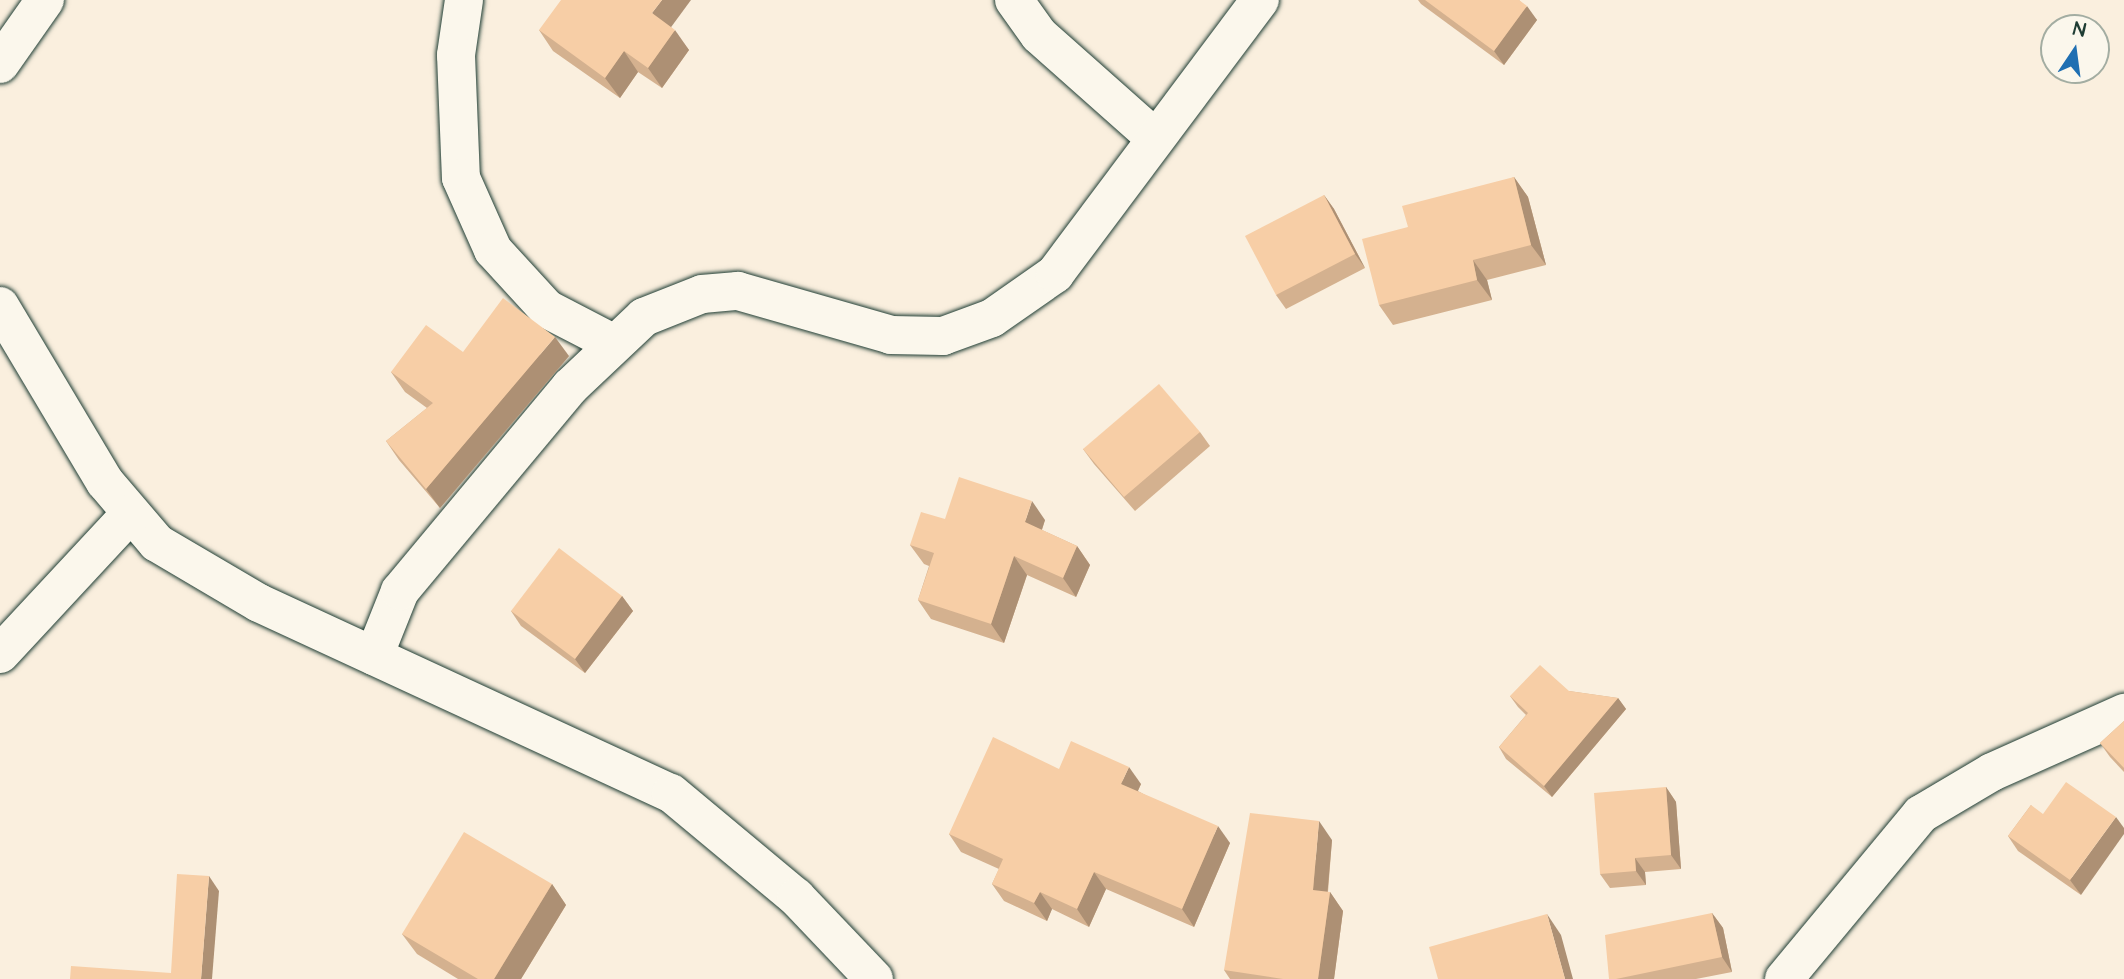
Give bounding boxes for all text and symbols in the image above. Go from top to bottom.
north arrow [2040,14,2110,84]
text: N [2071,16,2088,44]

